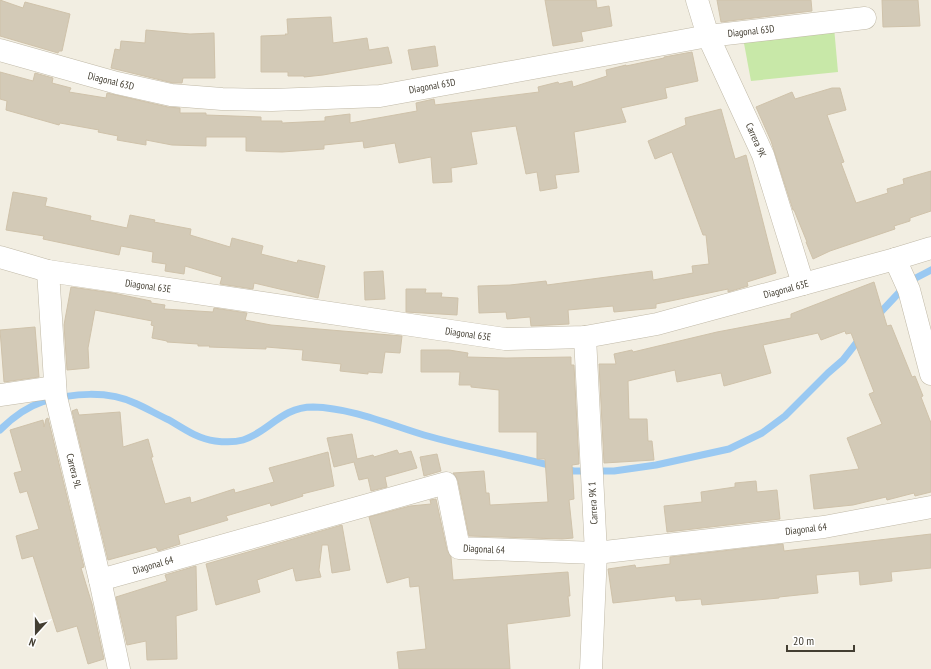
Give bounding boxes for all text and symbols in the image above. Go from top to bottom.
street label: Diagonal 63D [727,22,775,40]
street label: Diagonal 63D [87,69,135,93]
street label: Diagonal 63D [408,76,456,96]
street label: Carrera 9K [743,121,769,159]
street label: Diagonal 63E [124,276,172,296]
street label: Diagonal 63E [762,277,810,301]
street label: Diagonal 63E [444,324,492,344]
street label: Carrera 9L [63,452,85,491]
street label: Carrera 9K 1 [585,481,601,525]
street label: Diagonal 64 [784,520,828,538]
street label: Diagonal 64 [463,541,506,557]
street label: Diagonal 64 [131,553,175,577]
north arrow [16,613,56,653]
scale bar [787,627,854,653]
text: 20 m [793,633,814,648]
text: N [27,635,38,650]

